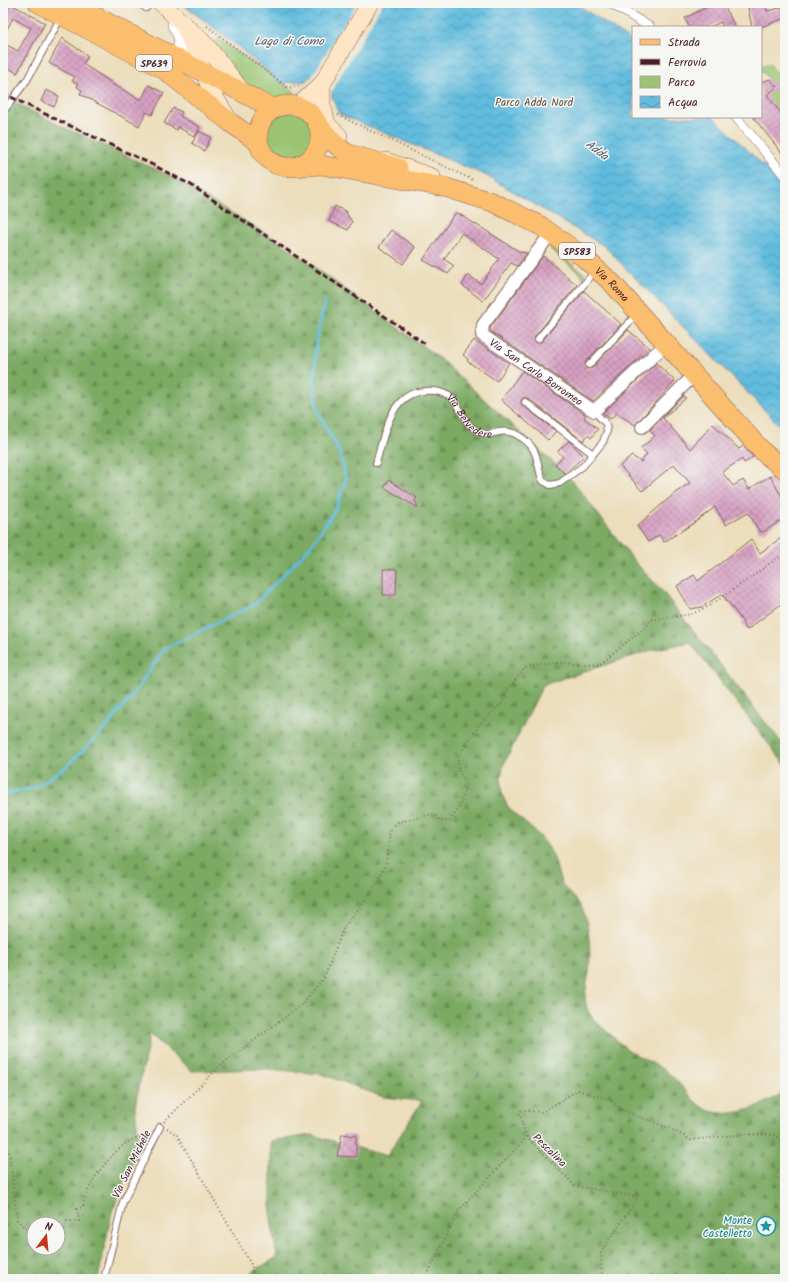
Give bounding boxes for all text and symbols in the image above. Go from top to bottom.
legend [632,26,762,118]
water label: Lago di Como [254,32,325,51]
text: Strada [668,33,701,52]
text: Ferrovia [668,53,707,72]
road number: SP639 [136,55,172,71]
text: Parco [668,73,695,92]
text: Acqua [668,93,698,112]
park label: Parco Adda Nord [495,94,573,112]
water label: Adda [581,135,613,166]
road number: SP583 [559,243,595,259]
street label: Via Roma [590,263,633,307]
street label: Via San Carlo Borromeo [485,334,586,411]
street label: Via Belvedere [442,389,493,444]
street label: Via San Michele [108,1127,156,1202]
street label: Pescalina [528,1130,571,1172]
place label: Monte Castelletto [703,1212,752,1243]
place icon: Monte Castelletto [755,1215,777,1237]
north arrow [26,1216,66,1256]
text: N [43,1218,54,1237]

